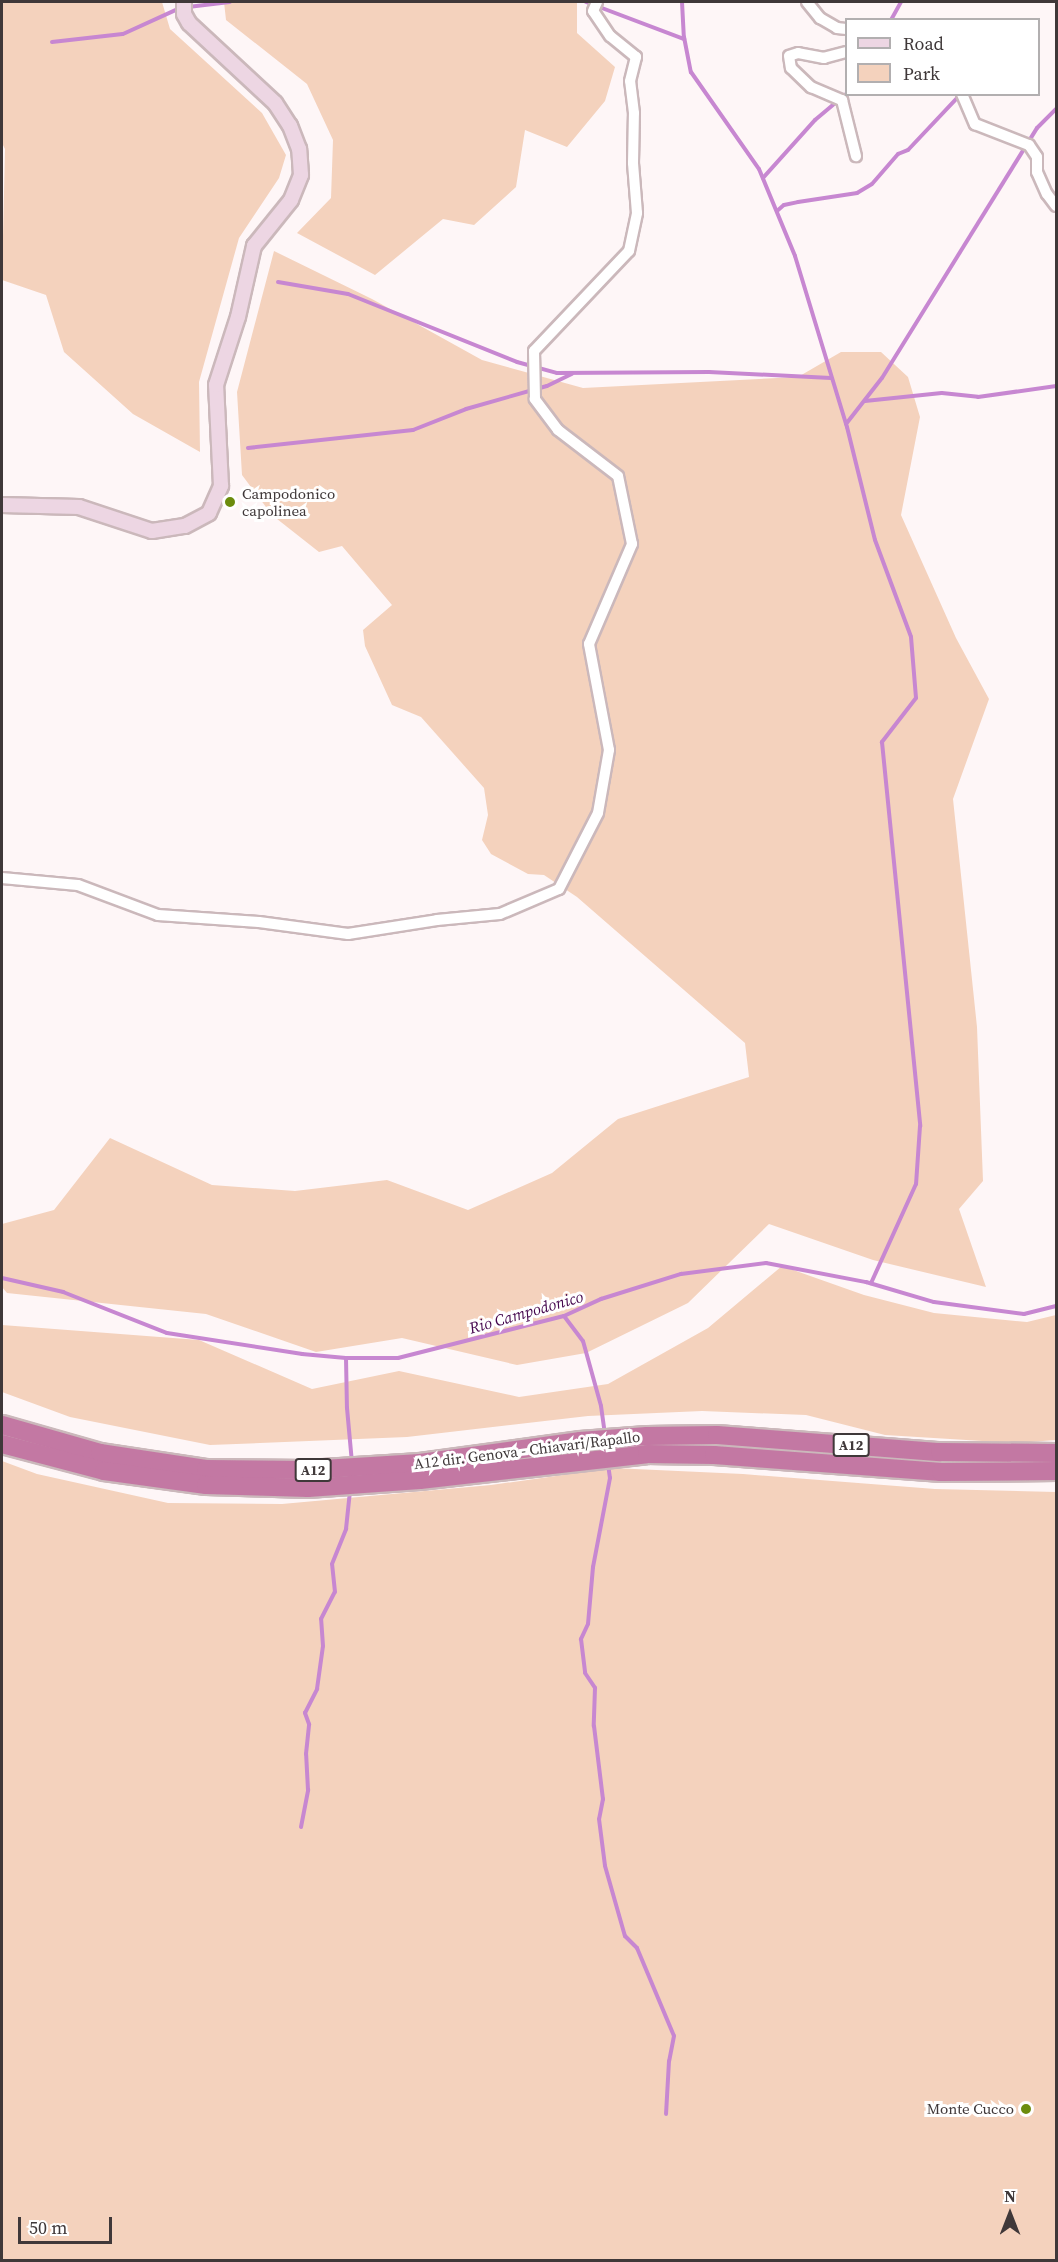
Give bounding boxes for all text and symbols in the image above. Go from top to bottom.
legend [845,18,1040,96]
text: Road [903,31,944,56]
text: Park [903,61,940,86]
place label: Campodonico capolinea [242,484,335,519]
marker: Campodonico capolinea [223,495,237,509]
water label: Rio Campodonico [467,1287,585,1337]
street label: A12 dir. Genova - Chiavari/Rapallo [413,1427,641,1473]
road number: A12 [832,1434,870,1456]
road number: A12 [294,1459,332,1481]
place label: Monte Cucco [927,2100,1014,2118]
marker: Monte Cucco [1019,2102,1033,2116]
north arrow [980,2184,1040,2244]
text: N [1004,2185,1016,2207]
scale bar [21,2205,116,2243]
text: 50 m [29,2215,67,2240]

